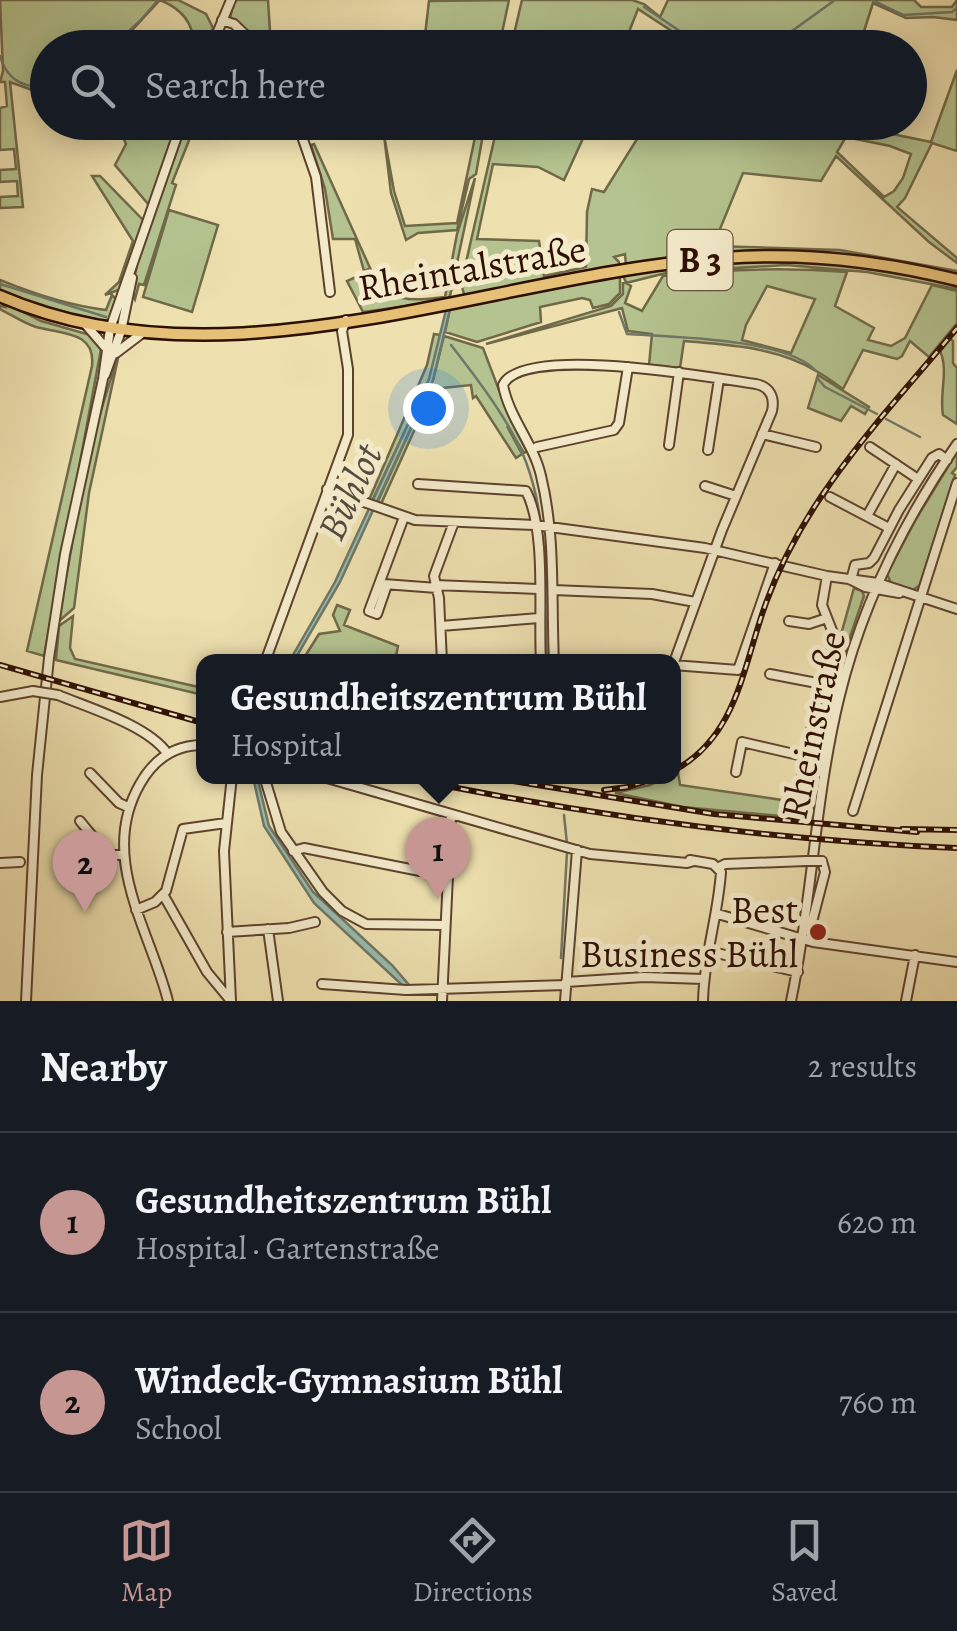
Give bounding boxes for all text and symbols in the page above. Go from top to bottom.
search box [30,30,927,140]
icon: search [65,58,120,113]
text: Search here [145,59,326,111]
street label: Rheintalstraße [354,222,590,314]
road number: B 3 [668,230,732,290]
your location [403,383,454,434]
water label: Bühlot [303,434,396,549]
street label: Rheinstraße [768,626,858,824]
popup [196,654,681,784]
text: Gesundheitszentrum Bühl [230,671,647,723]
text: Hospital [230,723,342,767]
pin: 1 [406,816,470,899]
pin: 2 [52,830,118,912]
place label: Best Business Bühl [580,884,798,980]
marker: Best Business Bühl [807,921,829,943]
text: Nearby [40,1038,167,1095]
text: 2 results [808,1044,917,1088]
text: Gesundheitszentrum Bühl [135,1174,551,1226]
text: 1 [67,1200,78,1244]
text: 620 m [837,1200,917,1244]
text: Hospital · Gartenstraße [135,1226,440,1270]
text: Windeck-Gymnasium Bühl [135,1354,562,1406]
text: 2 [65,1380,80,1424]
text: 760 m [839,1380,917,1424]
text: School [135,1406,222,1450]
tab: Map [119,1513,174,1611]
tab: Directions [413,1513,533,1611]
tab: Saved [771,1513,838,1611]

